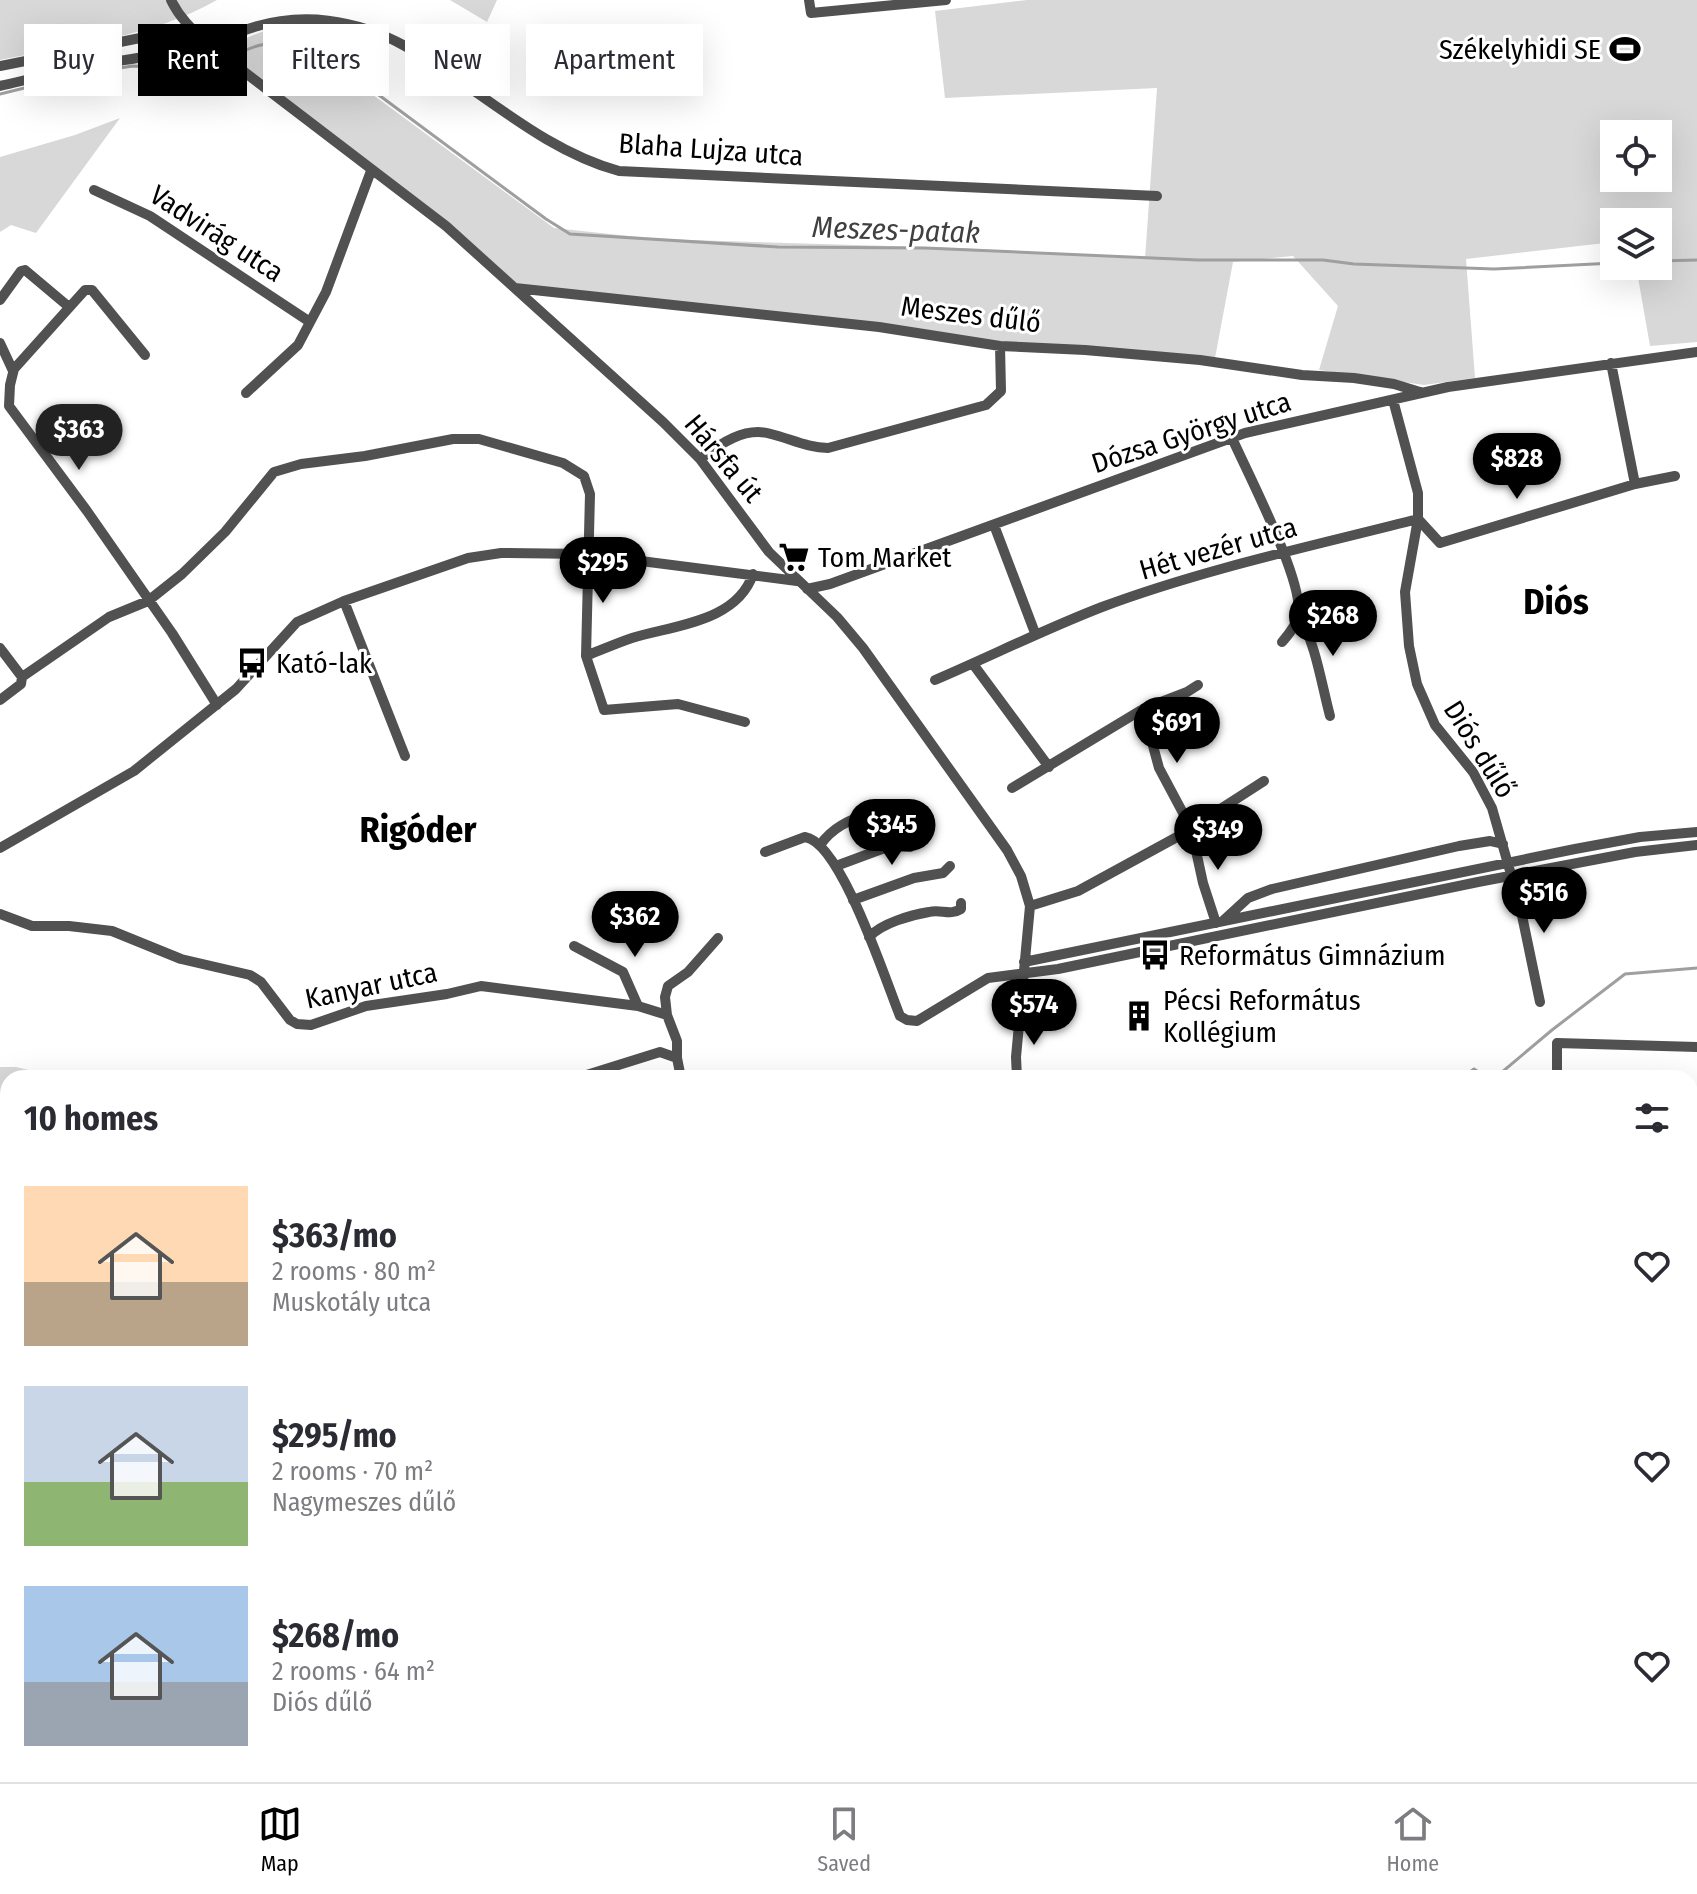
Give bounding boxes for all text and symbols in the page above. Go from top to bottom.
chip: Buy [24,24,122,96]
chip: Rent [138,24,247,96]
chip: Filters [263,24,389,96]
chip: New [405,24,510,96]
chip: Apartment [526,24,703,96]
sports icon: Székelyhidi SE [1608,32,1642,66]
place label: Székelyhidi SE [1439,33,1601,66]
map controls [1600,120,1672,280]
button: locate [1600,120,1672,192]
street label: Blaha Lujza utca [618,127,804,172]
street label: Vadvirág utca [144,178,290,289]
button: layers [1600,208,1672,280]
water label: Meszes-patak [811,209,981,251]
street label: Meszes dűlő [899,290,1043,339]
street label: Dózsa György utca [1087,385,1295,480]
pin: $363 [32,404,126,472]
street label: Hársfa út [678,408,770,509]
text: $363 [54,414,104,445]
pin: $828 [1470,433,1564,501]
text: $828 [1491,443,1543,474]
street label: Hét vezér utca [1136,510,1301,587]
pin: $295 [556,537,650,605]
supermarket icon: Tom Market [777,540,811,574]
place label: Tom Market [818,541,952,574]
text: $295 [578,547,628,578]
district label: Diós [1523,580,1589,624]
pin: $268 [1286,590,1380,658]
text: $268 [1307,600,1359,631]
bus stop icon: Kató-lak [235,646,269,680]
place label: Kató-lak [276,647,373,680]
street label: Diós dűlő [1437,695,1522,804]
pin: $691 [1130,697,1224,765]
text: $691 [1152,707,1202,738]
pin: $345 [845,799,939,867]
pin: $349 [1171,804,1265,872]
district label: Rigóder [360,808,477,852]
text: $345 [866,809,918,840]
text: $349 [1192,814,1244,845]
pin: $516 [1497,867,1591,935]
text: $516 [1520,877,1568,908]
pin: $362 [588,891,682,959]
text: $362 [610,901,660,932]
bus stop icon: Református Gimnázium [1138,938,1172,972]
place label: Református Gimnázium [1179,939,1445,972]
street label: Kanyar utca [302,955,440,1016]
pin: $574 [987,979,1081,1047]
place label: Pécsi Református Kollégium [1163,984,1361,1049]
text: $574 [1010,989,1058,1020]
building icon: Pécsi Református Kollégium [1122,999,1156,1033]
icon: filters [1630,1096,1674,1140]
text: 10 homes [24,1098,158,1139]
text: $363/mo [272,1215,397,1256]
icon: home [88,1218,184,1314]
icon: heart [1630,1244,1674,1288]
text: 2 rooms · 80 m² [272,1256,436,1287]
text: Muskotály utca [272,1287,431,1318]
text: $295/mo [272,1415,397,1456]
icon: home [88,1418,184,1514]
icon: heart [1630,1444,1674,1488]
text: 2 rooms · 70 m² [272,1456,433,1487]
text: Nagymeszes dűlő [272,1487,456,1518]
text: $268/mo [272,1615,399,1656]
icon: home [88,1618,184,1714]
icon: heart [1630,1644,1674,1688]
text: 2 rooms · 64 m² [272,1656,435,1687]
text: Diós dűlő [272,1687,373,1718]
tab: Map [258,1802,302,1877]
tab: Saved [817,1802,871,1877]
tab: Home [1387,1802,1439,1877]

